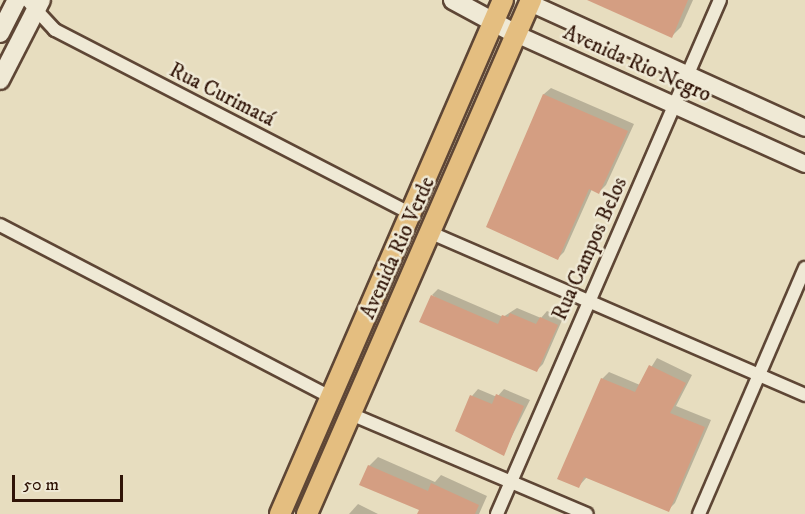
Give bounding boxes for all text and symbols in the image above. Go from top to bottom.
street label: Avenida Rio Negro [559,20,715,108]
street label: Rua Curimatá [165,58,279,132]
street label: Avenida Rio Verde [355,173,441,323]
street label: Rua Campos Belos [547,174,633,324]
scale bar [15,463,126,501]
text: 50 m [23,474,59,496]

